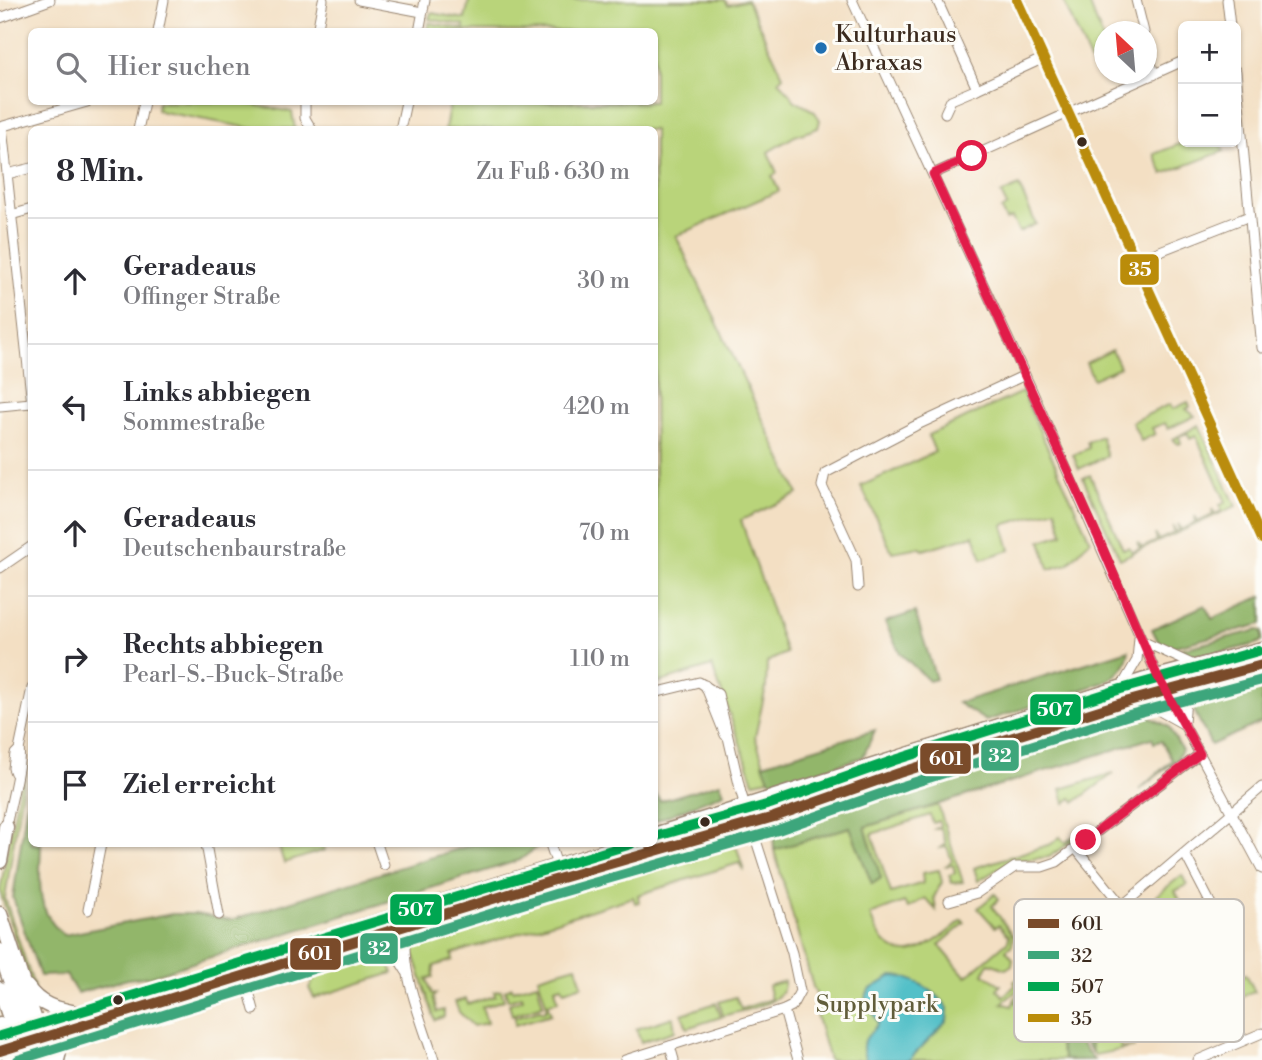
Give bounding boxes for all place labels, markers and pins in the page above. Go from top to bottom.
place label: Kulturhaus Abraxas [834,20,956,78]
marker: Kulturhaus Abraxas [813,40,829,56]
unlabelled marker [1075,135,1089,149]
unlabelled marker [698,815,712,829]
unlabelled marker [111,993,125,1007]

